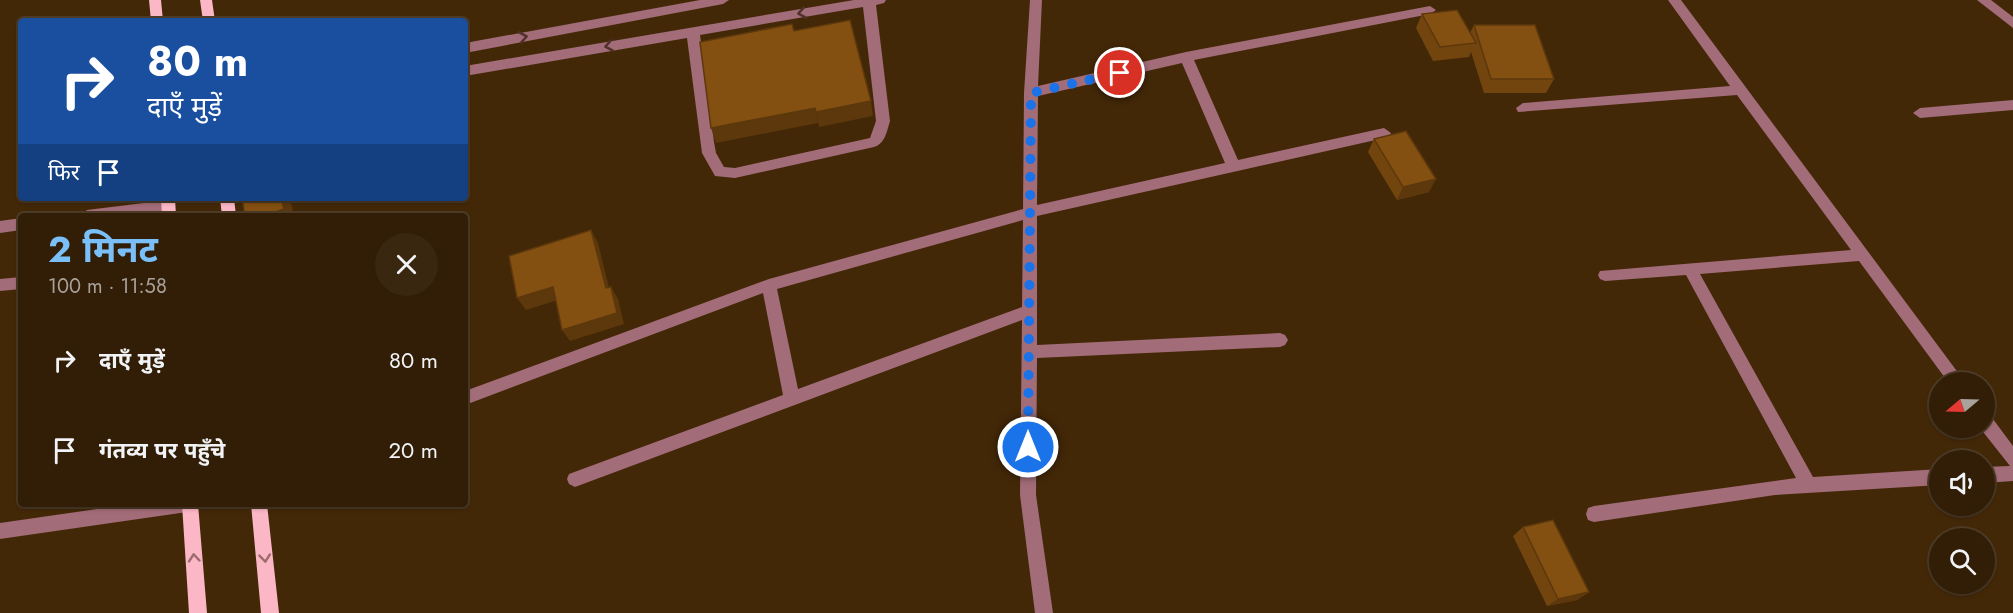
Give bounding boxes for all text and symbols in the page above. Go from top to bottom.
one-way arrow [797,7,806,19]
text: 80 m [147,31,248,92]
one-way arrow [517,31,527,44]
one-way arrow [605,39,615,52]
icon: right [48,42,126,120]
pin [1094,47,1145,98]
icon: arrive [1103,56,1136,89]
text: दाएँ मुड़ें [147,87,222,126]
text: फिर [48,156,80,188]
icon: arrive [92,156,125,189]
text: 2 मिनट [48,223,158,275]
button: close [375,233,438,296]
text: 100 m · 11:58 [48,272,167,301]
icon: right [48,344,81,377]
text: दाएँ मुड़ें [99,344,165,376]
text: 80 m [389,344,438,376]
north arrow [1929,372,1995,438]
map controls [1929,372,1995,594]
position arrow [996,415,1060,479]
icon: arrive [48,434,81,467]
text: गंतव्य पर पहुँचे [99,434,225,466]
text: 20 m [389,434,438,466]
button: sound [1929,450,1995,516]
button: search [1929,528,1995,594]
one-way arrow [188,554,201,563]
one-way arrow [258,554,271,563]

